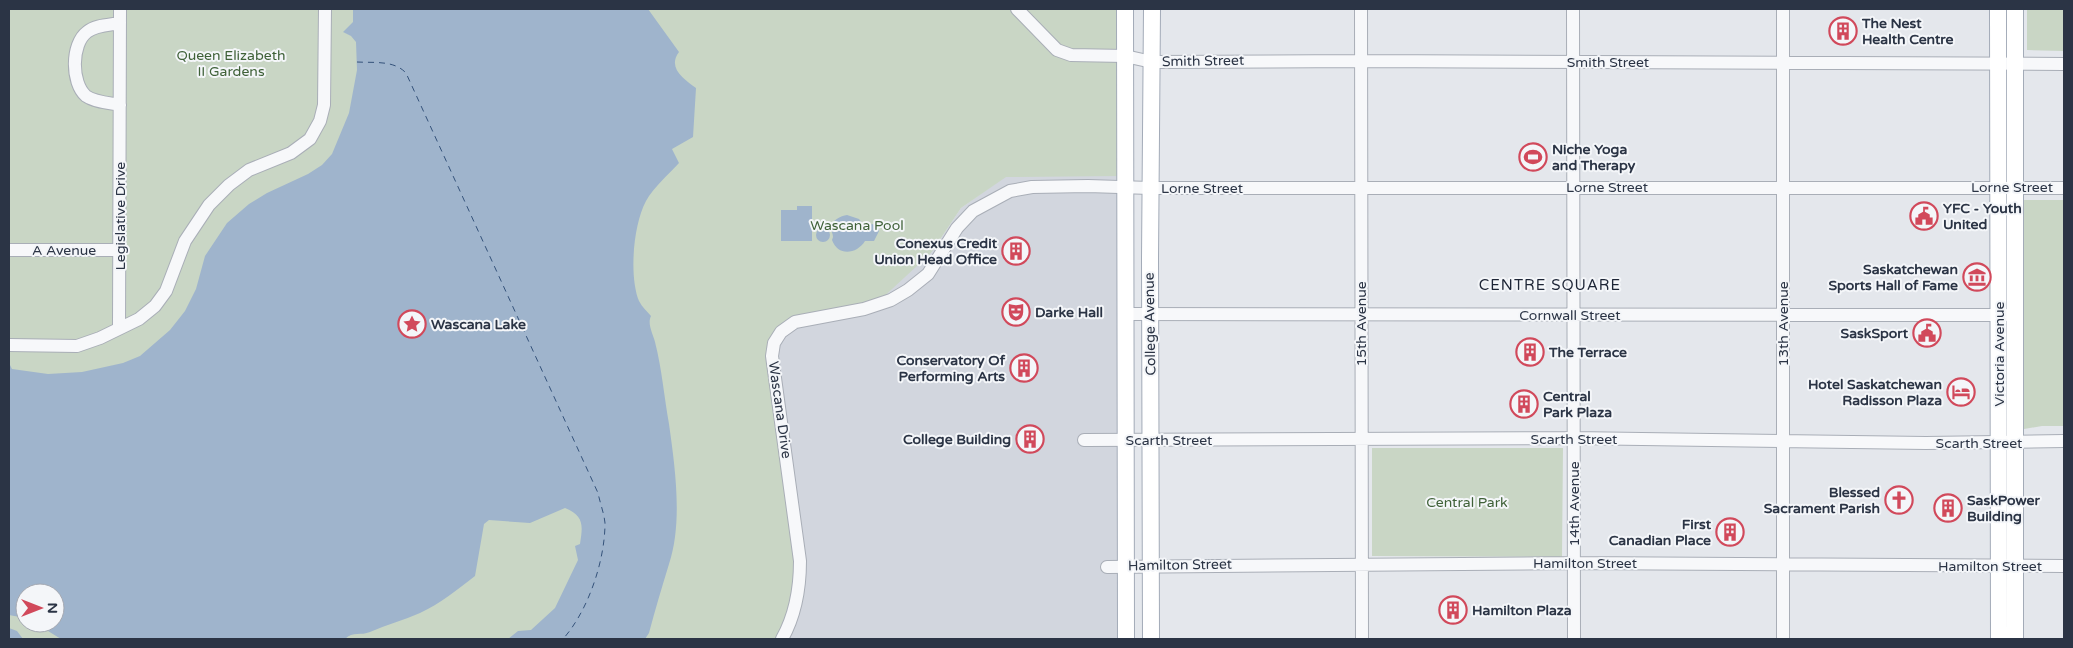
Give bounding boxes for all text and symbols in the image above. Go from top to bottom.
place label: The Nest Health Centre [1861,15,1953,48]
building icon: The Nest Health Centre [1828,16,1858,46]
park label: Queen Elizabeth II Gardens [176,47,286,80]
street label: Smith Street [1162,52,1245,70]
street label: Smith Street [1567,54,1650,71]
place label: Niche Yoga and Therapy [1552,141,1636,174]
sports icon: Niche Yoga and Therapy [1518,142,1548,172]
street label: Legislative Drive [112,162,129,270]
street label: Lorne Street [1566,179,1649,196]
street label: Lorne Street [1971,179,2054,196]
street label: Lorne Street [1161,180,1244,197]
place label: YFC - Youth United [1943,200,2022,233]
public building icon: YFC - Youth United [1909,201,1939,231]
park label: Wascana Pool [810,217,904,234]
place label: Conexus Credit Union Head Office [874,235,998,268]
building icon: Conexus Credit Union Head Office [1001,236,1031,266]
street label: A Avenue [32,242,96,259]
place label: Saskatchewan Sports Hall of Fame [1829,261,1958,294]
museum icon: Saskatchewan Sports Hall of Fame [1962,262,1992,292]
street label: College Avenue [1141,272,1159,376]
district label: CENTRE SQUARE [1479,276,1621,294]
street label: 15th Avenue [1353,281,1370,367]
street label: 13th Avenue [1775,281,1792,367]
theatre icon: Darke Hall [1001,297,1031,327]
street label: Victoria Avenue [1991,302,2008,406]
place label: Darke Hall [1035,304,1103,321]
street label: Cornwall Street [1519,307,1621,324]
place icon: Wascana Lake [397,309,427,339]
place label: Wascana Lake [431,316,526,333]
public building icon: SaskSport [1912,318,1942,348]
place label: SaskSport [1841,325,1909,342]
building icon: The Terrace [1515,337,1545,367]
place label: The Terrace [1548,344,1627,361]
place label: Conservatory Of Performing Arts [896,352,1006,385]
building icon: Conservatory Of Performing Arts [1009,353,1039,383]
street label: Wascana Drive [765,360,795,460]
place label: Hotel Saskatchewan Radisson Plaza [1808,376,1942,409]
hotel icon: Hotel Saskatchewan Radisson Plaza [1946,377,1976,407]
place label: Central Park Plaza [1543,388,1612,421]
building icon: Central Park Plaza [1509,389,1539,419]
building icon: College Building [1015,424,1045,454]
place label: College Building [903,431,1011,448]
street label: Scarth Street [1531,431,1618,448]
street label: Scarth Street [1126,432,1213,449]
street label: Scarth Street [1936,435,2023,452]
street label: 14th Avenue [1566,461,1583,547]
place label: Blessed Sacrament Parish [1764,484,1880,517]
church icon: Blessed Sacrament Parish [1884,485,1914,515]
place label: SaskPower Building [1967,492,2040,525]
building icon: SaskPower Building [1933,493,1963,523]
park label: Central Park [1426,494,1508,511]
place label: First Canadian Place [1609,516,1712,549]
building icon: First Canadian Place [1715,517,1745,547]
street label: Hamilton Street [1533,555,1638,572]
street label: Hamilton Street [1128,556,1233,574]
street label: Hamilton Street [1938,558,2043,575]
north arrow [15,583,65,633]
building icon: Hamilton Plaza [1438,595,1468,625]
text: N [44,602,61,614]
place label: Hamilton Plaza [1472,602,1572,619]

